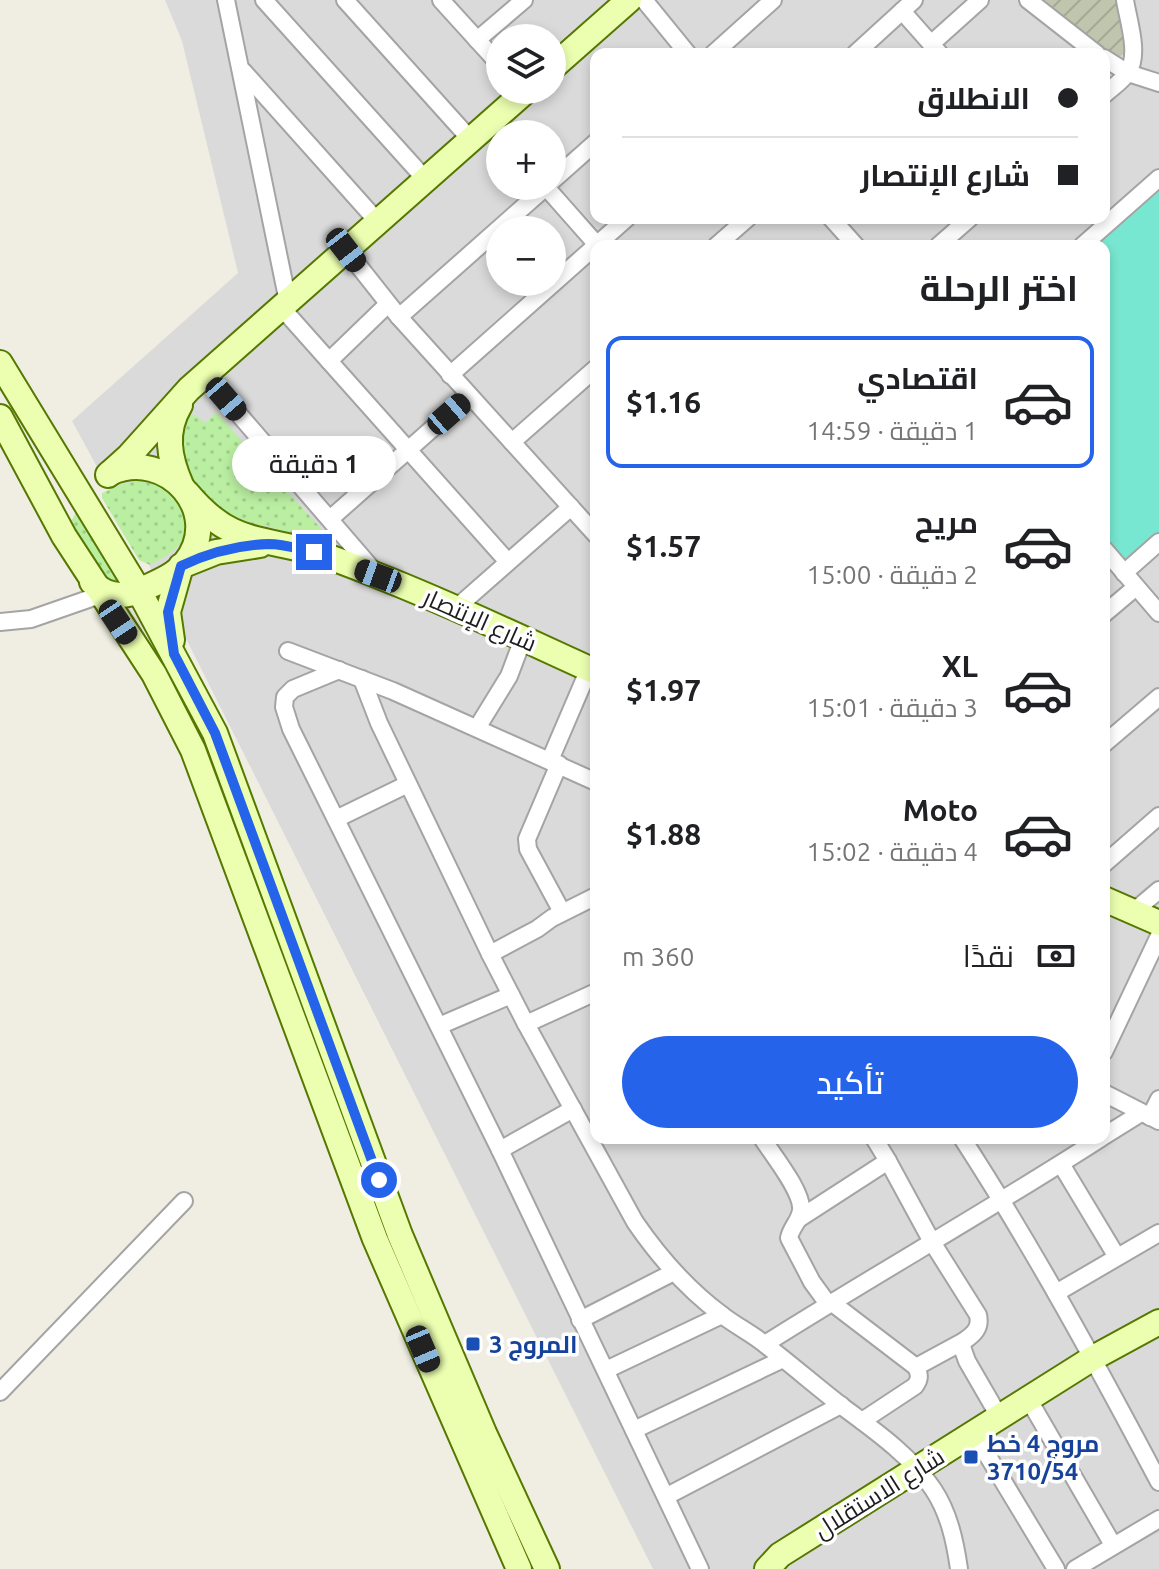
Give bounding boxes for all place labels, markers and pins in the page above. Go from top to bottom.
place label: المروج 3 [489,1331,577,1361]
marker: المروج 3 [464,1335,482,1353]
place label: مروج 4 خط 3710/54 [987,1430,1099,1485]
marker: مروج 4 خط 3710/54 [962,1448,980,1466]

